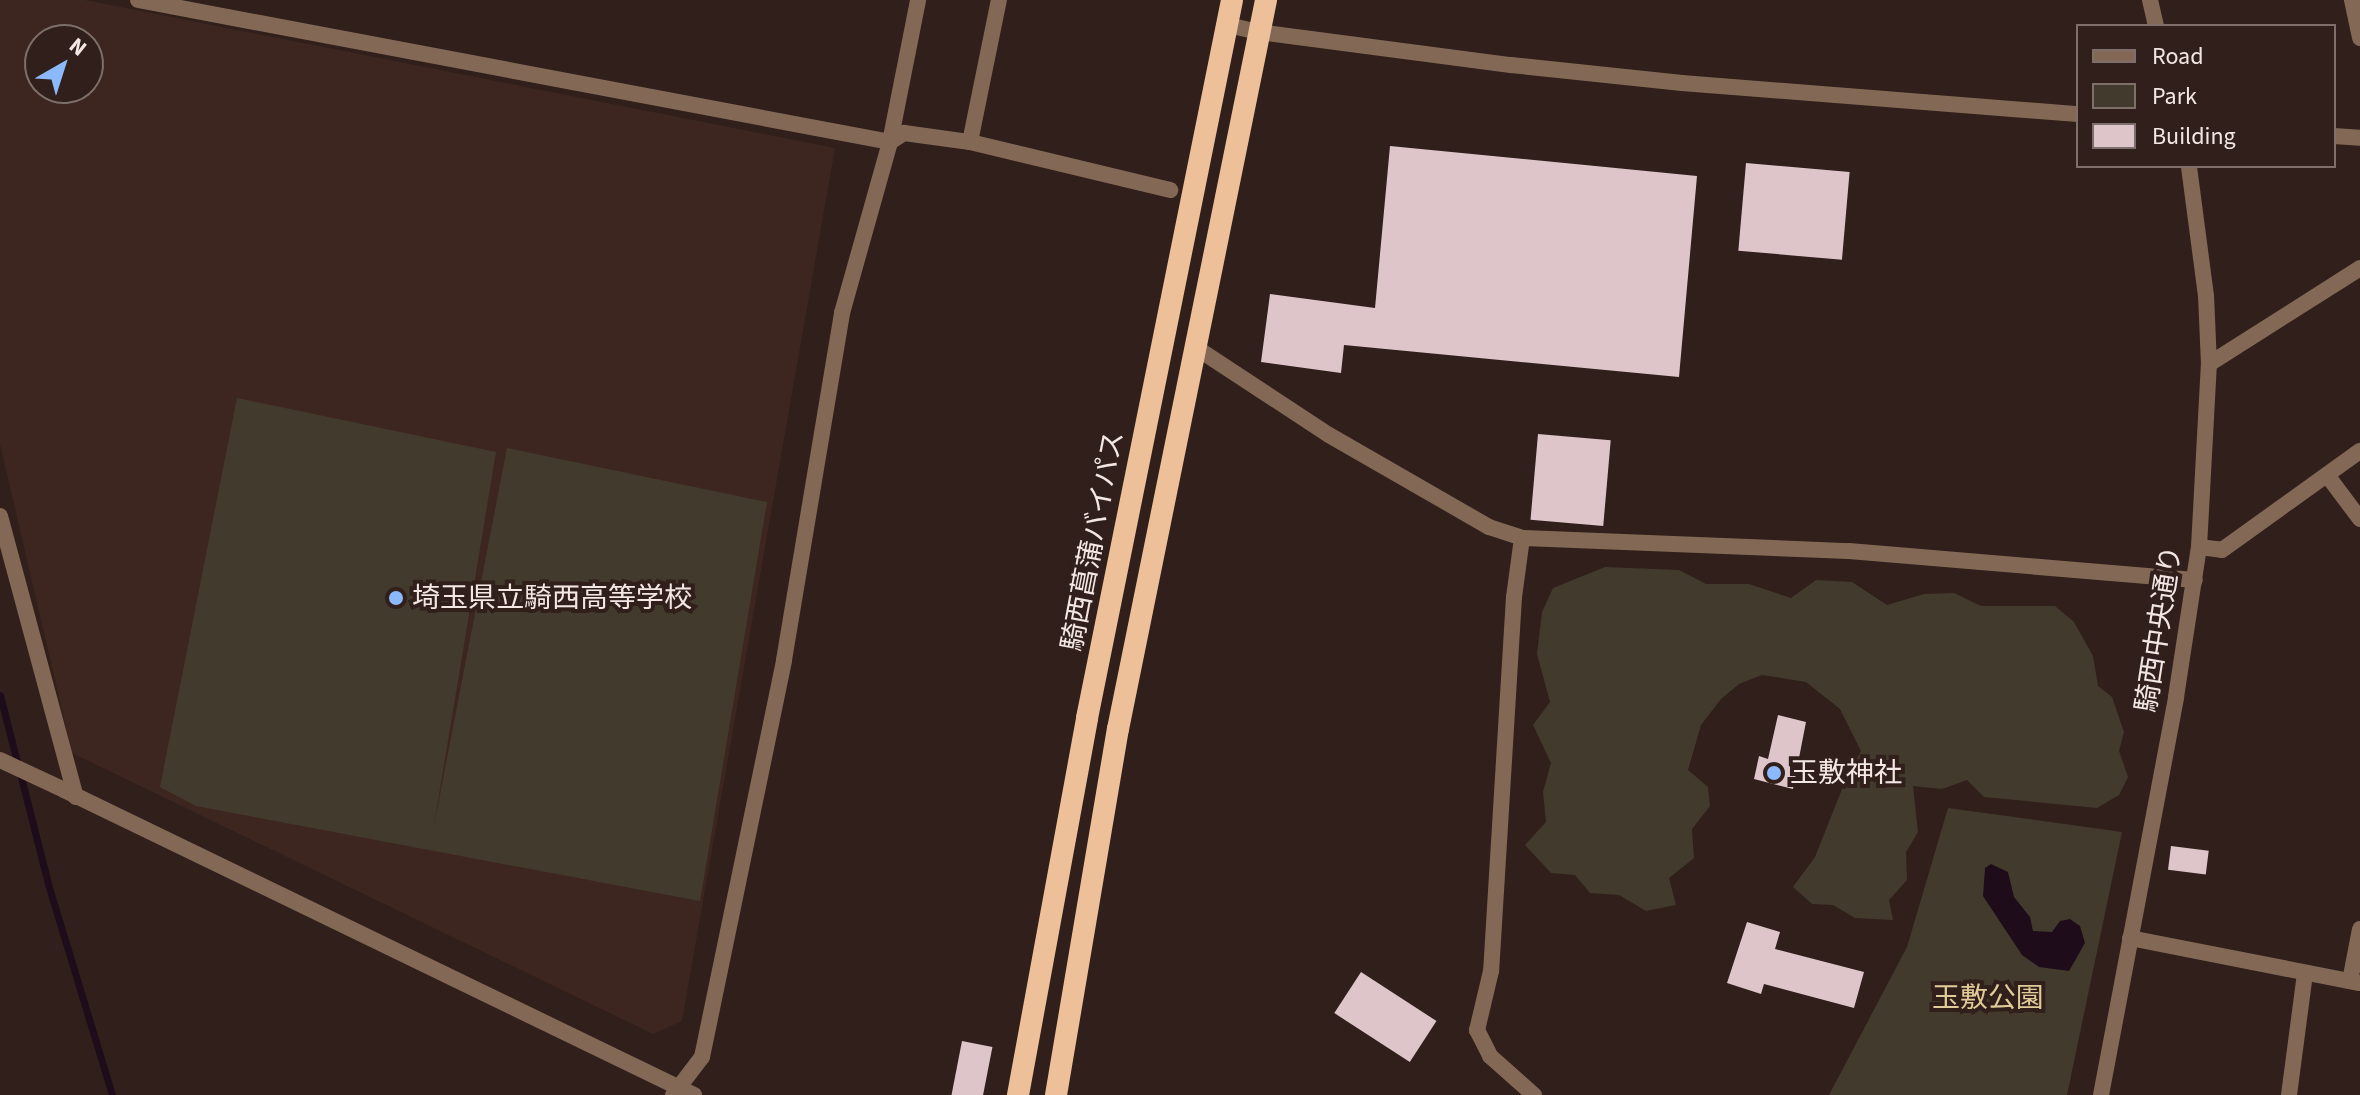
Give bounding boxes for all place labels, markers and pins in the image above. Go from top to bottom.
place label: 埼玉県立騎西高等学校 [412,581,692,615]
marker: 埼玉県立騎西高等学校 [387,589,405,607]
place label: 玉敷神社 [1790,756,1902,790]
marker: 玉敷神社 [1765,764,1783,782]

